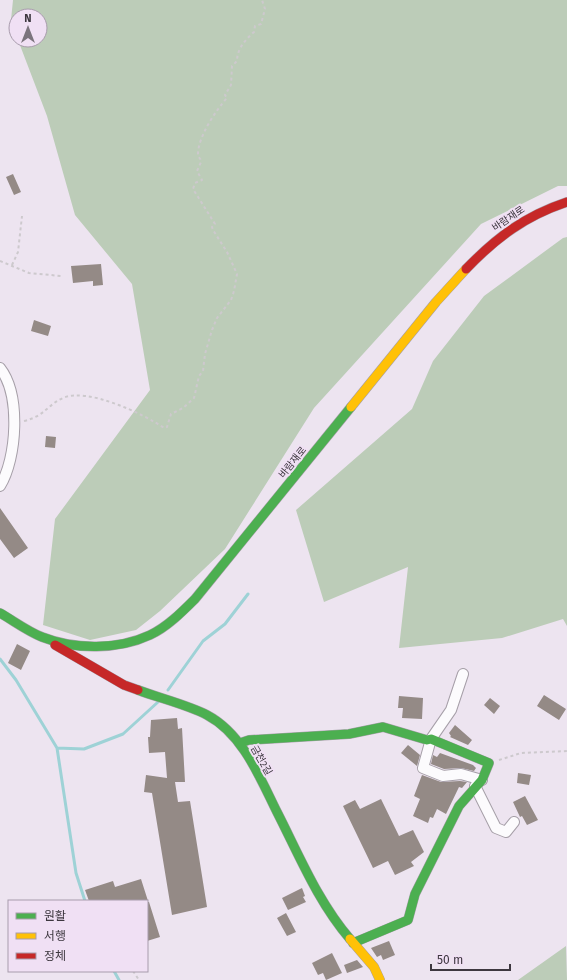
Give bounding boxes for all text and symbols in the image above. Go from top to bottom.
north arrow [8,8,48,48]
text: N [24,12,32,25]
street label: 바람재로 [490,204,527,234]
street label: 바람재로 [277,445,309,481]
street label: 금천2길 [248,743,274,778]
legend [8,900,148,972]
text: 원활 [44,909,66,923]
text: 서행 [44,929,66,943]
scale bar [431,946,510,972]
text: 정체 [44,949,66,963]
text: 50 m [437,953,463,967]

